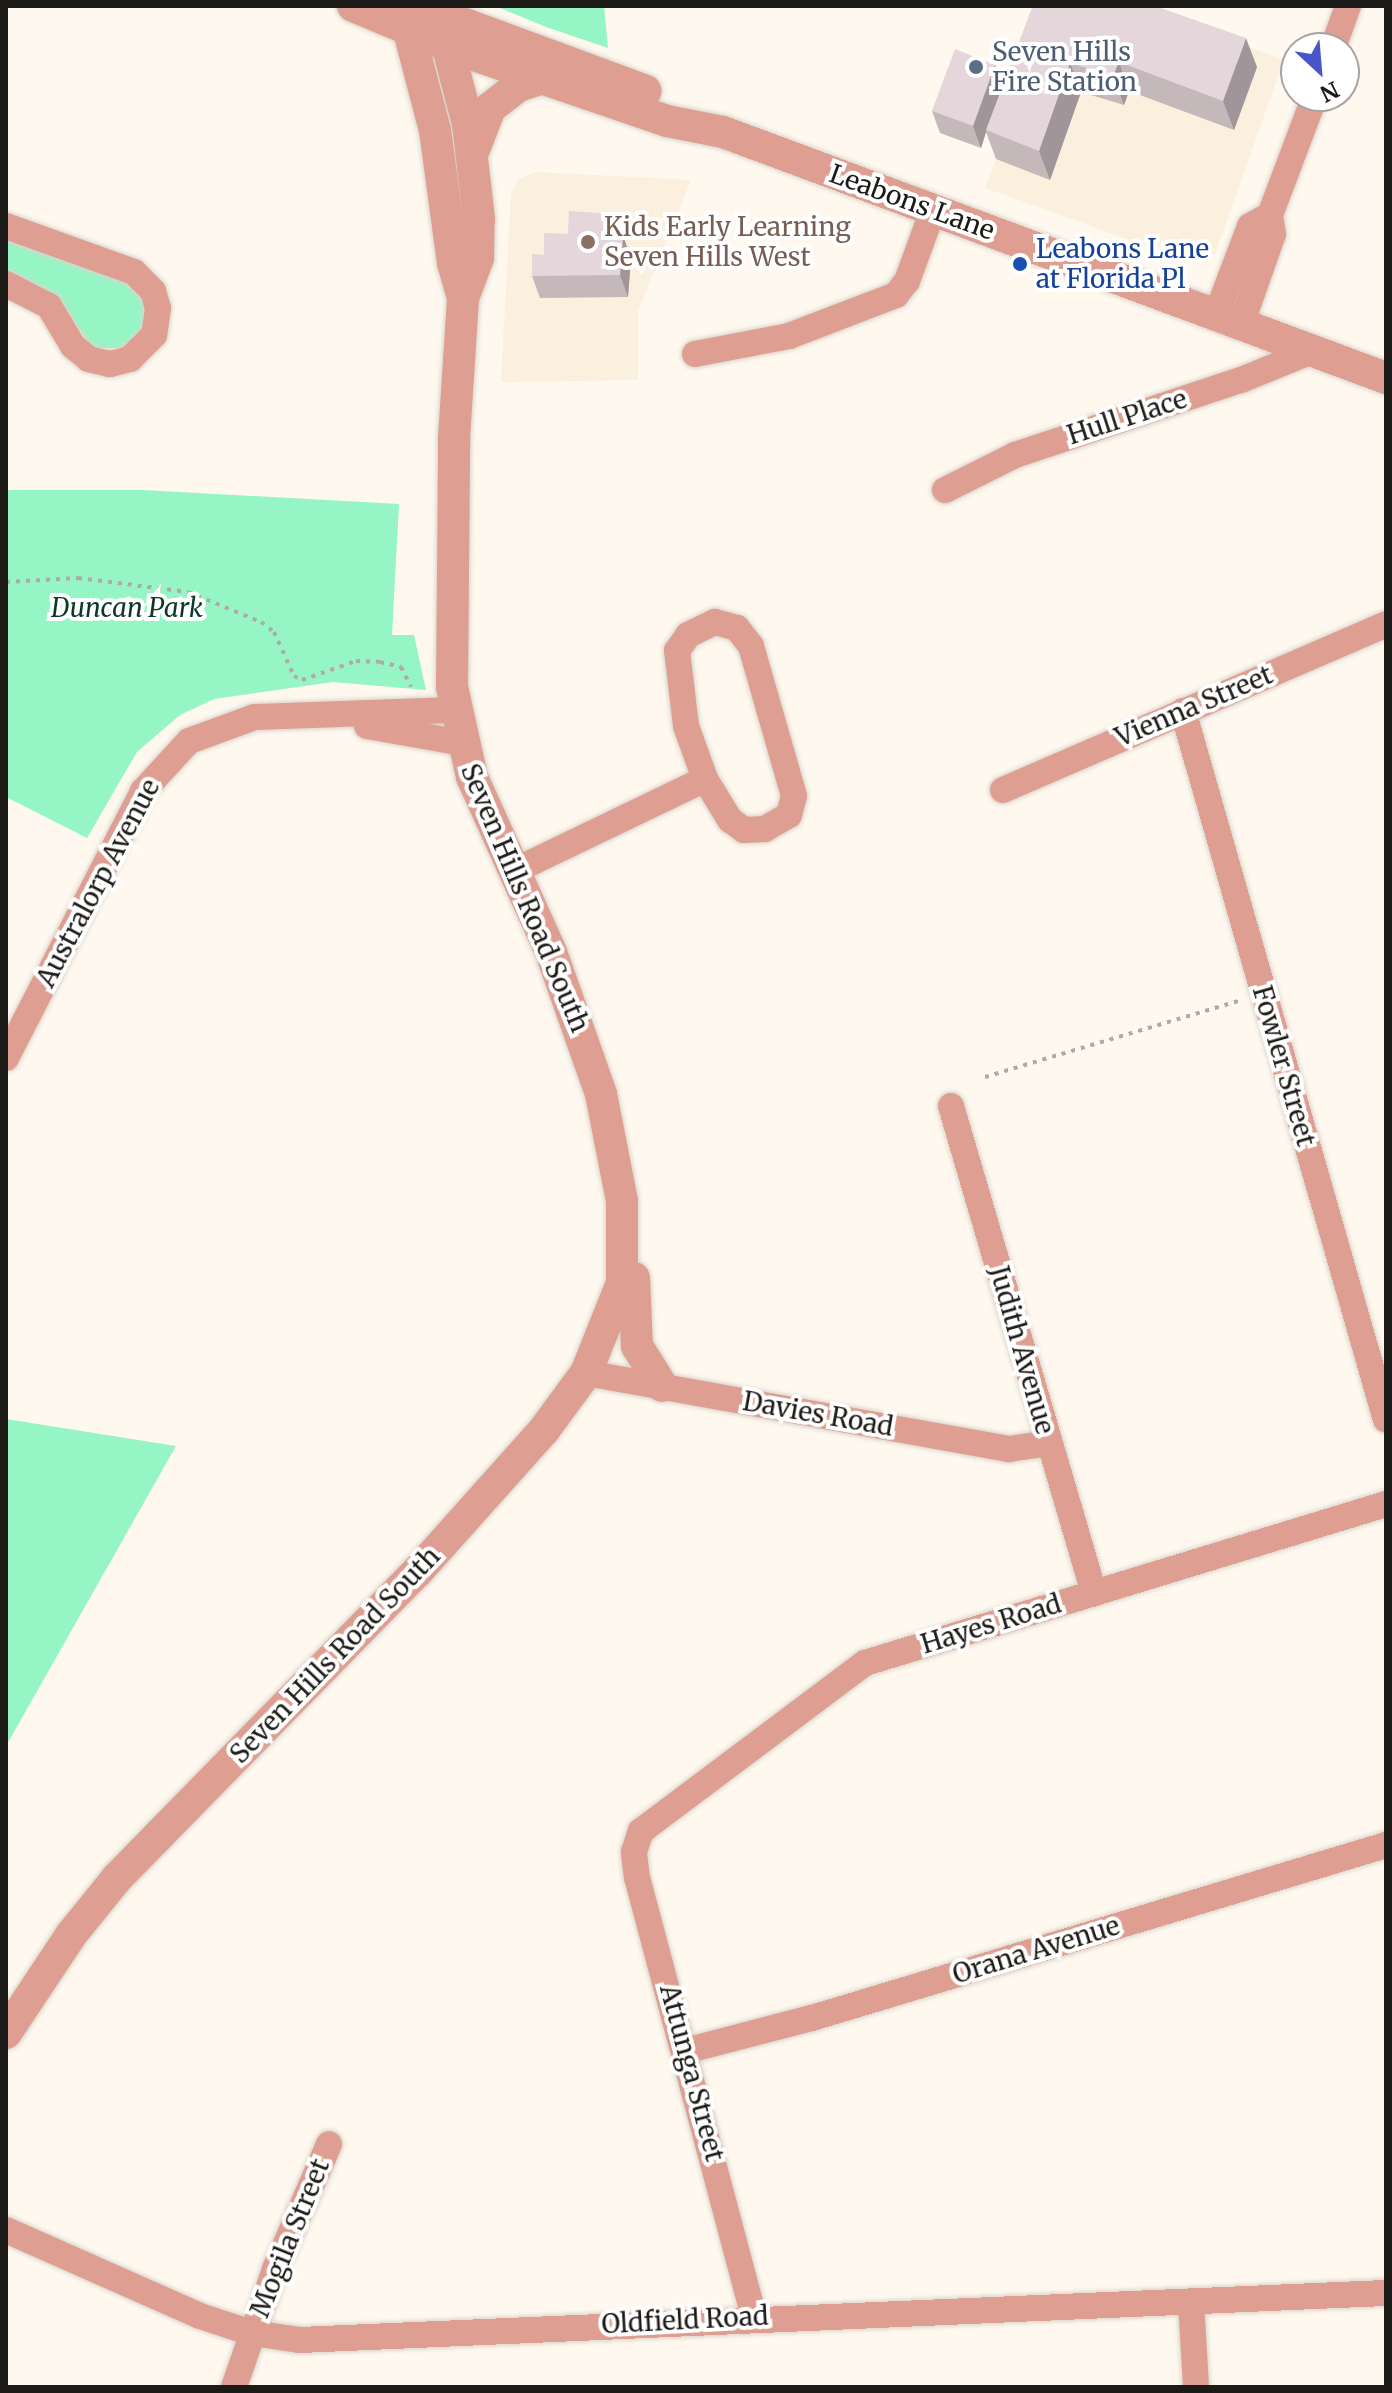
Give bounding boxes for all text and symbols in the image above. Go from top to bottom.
north arrow [1280,32,1360,112]
place label: Seven Hills Fire Station [992,36,1137,98]
marker: Seven Hills Fire Station [967,58,985,76]
text: N [1316,75,1344,108]
street label: Leabons Lane [825,158,999,246]
place label: Kids Early Learning Seven Hills West [604,211,851,272]
marker: Kids Early Learning Seven Hills West [579,233,597,251]
place label: Leabons Lane at Florida Pl [1036,233,1209,294]
marker: Leabons Lane at Florida Pl [1011,255,1029,273]
street label: Hull Place [1063,383,1191,451]
park label: Duncan Park [51,592,203,624]
street label: Vienna Street [1111,659,1277,753]
street label: Seven Hills Road South [454,759,596,1037]
street label: Australorp Avenue [30,774,166,992]
street label: Fowler Street [1246,982,1322,1150]
street label: Judith Avenue [983,1262,1061,1438]
street label: Davies Road [740,1385,896,1443]
street label: Seven Hills Road South [224,1540,446,1770]
street label: Hayes Road [917,1588,1065,1660]
street label: Orana Avenue [949,1910,1123,1990]
street label: Attunga Street [653,1981,731,2165]
street label: Mogila Street [244,2154,336,2322]
street label: Oldfield Road [601,2300,769,2340]

